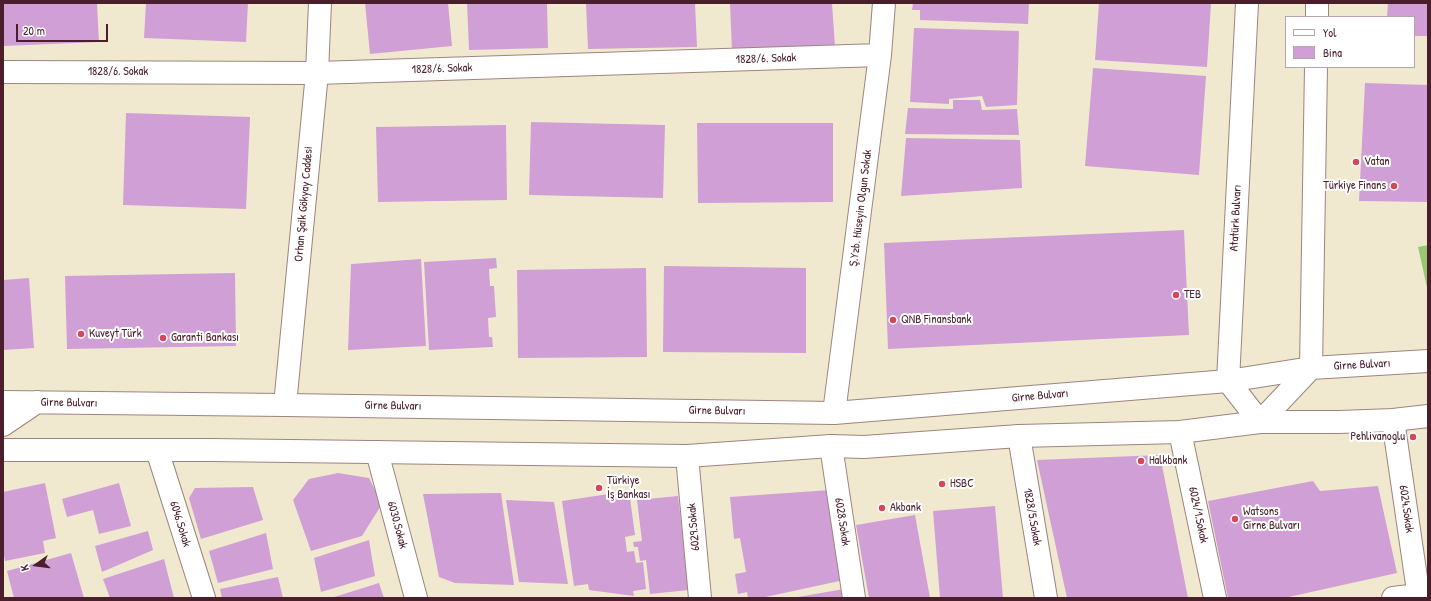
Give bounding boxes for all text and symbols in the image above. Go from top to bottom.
scale bar [18,16,110,42]
legend [1285,16,1415,68]
text: 20 m [23,22,45,39]
text: Yol [1323,24,1336,41]
text: Bina [1323,44,1342,61]
street label: 1828/6. Sokak [735,51,797,67]
street label: 1828/6. Sokak [411,61,473,77]
street label: 1828/6. Sokak [88,65,148,79]
street label: Orhan Şaik Gökyay Caddesi [292,146,316,262]
street label: Ş.Yzb. Hüseyin Olgun Sokak [847,149,875,267]
place label: Vatan [1364,155,1390,169]
marker: Vatan [1351,157,1361,167]
place label: Türkiye Finans [1323,179,1386,193]
marker: Türkiye Finans [1389,181,1399,191]
street label: Atatürk Bulvarı [1227,184,1245,252]
place label: TEB [1184,288,1201,302]
marker: TEB [1171,290,1181,300]
place label: QNB Finansbank [901,313,971,327]
marker: QNB Finansbank [888,315,898,325]
place label: Kuveyt Türk [89,327,142,341]
marker: Kuveyt Türk [76,329,86,339]
place label: Garanti Bankası [171,331,239,345]
marker: Garanti Bankası [158,333,168,343]
street label: Girne Bulvarı [1333,356,1391,374]
street label: Girne Bulvarı [1011,386,1069,406]
street label: Girne Bulvarı [40,395,98,411]
street label: Girne Bulvarı [364,398,422,414]
street label: Girne Bulvarı [688,403,746,419]
place label: Pehlivanoglu [1350,430,1405,444]
marker: Pehlivanoglu [1408,432,1418,442]
place label: Halkbank [1149,454,1188,468]
marker: Halkbank [1136,456,1146,466]
place label: Türkiye İş Bankası [607,474,650,502]
place label: HSBC [950,477,974,491]
marker: HSBC [937,479,947,489]
marker: Türkiye İş Bankası [594,483,604,493]
street label: 6024.Sokak [1396,484,1416,534]
street label: 6024/1.Sokak [1185,485,1211,545]
street label: 1828/5.Sokak [1020,487,1044,547]
street label: 6028.Sokak [831,497,853,547]
street label: 6046.Sokak [166,499,194,549]
street label: 6030.Sokak [384,500,410,550]
place label: Akbank [890,501,921,515]
street label: 6029.Sokak [685,503,703,551]
marker: Akbank [877,503,887,513]
place label: Watsons Girne Bulvarı [1243,505,1300,533]
marker: Watsons Girne Bulvarı [1230,514,1240,524]
north arrow [16,545,56,585]
text: K [17,563,32,572]

